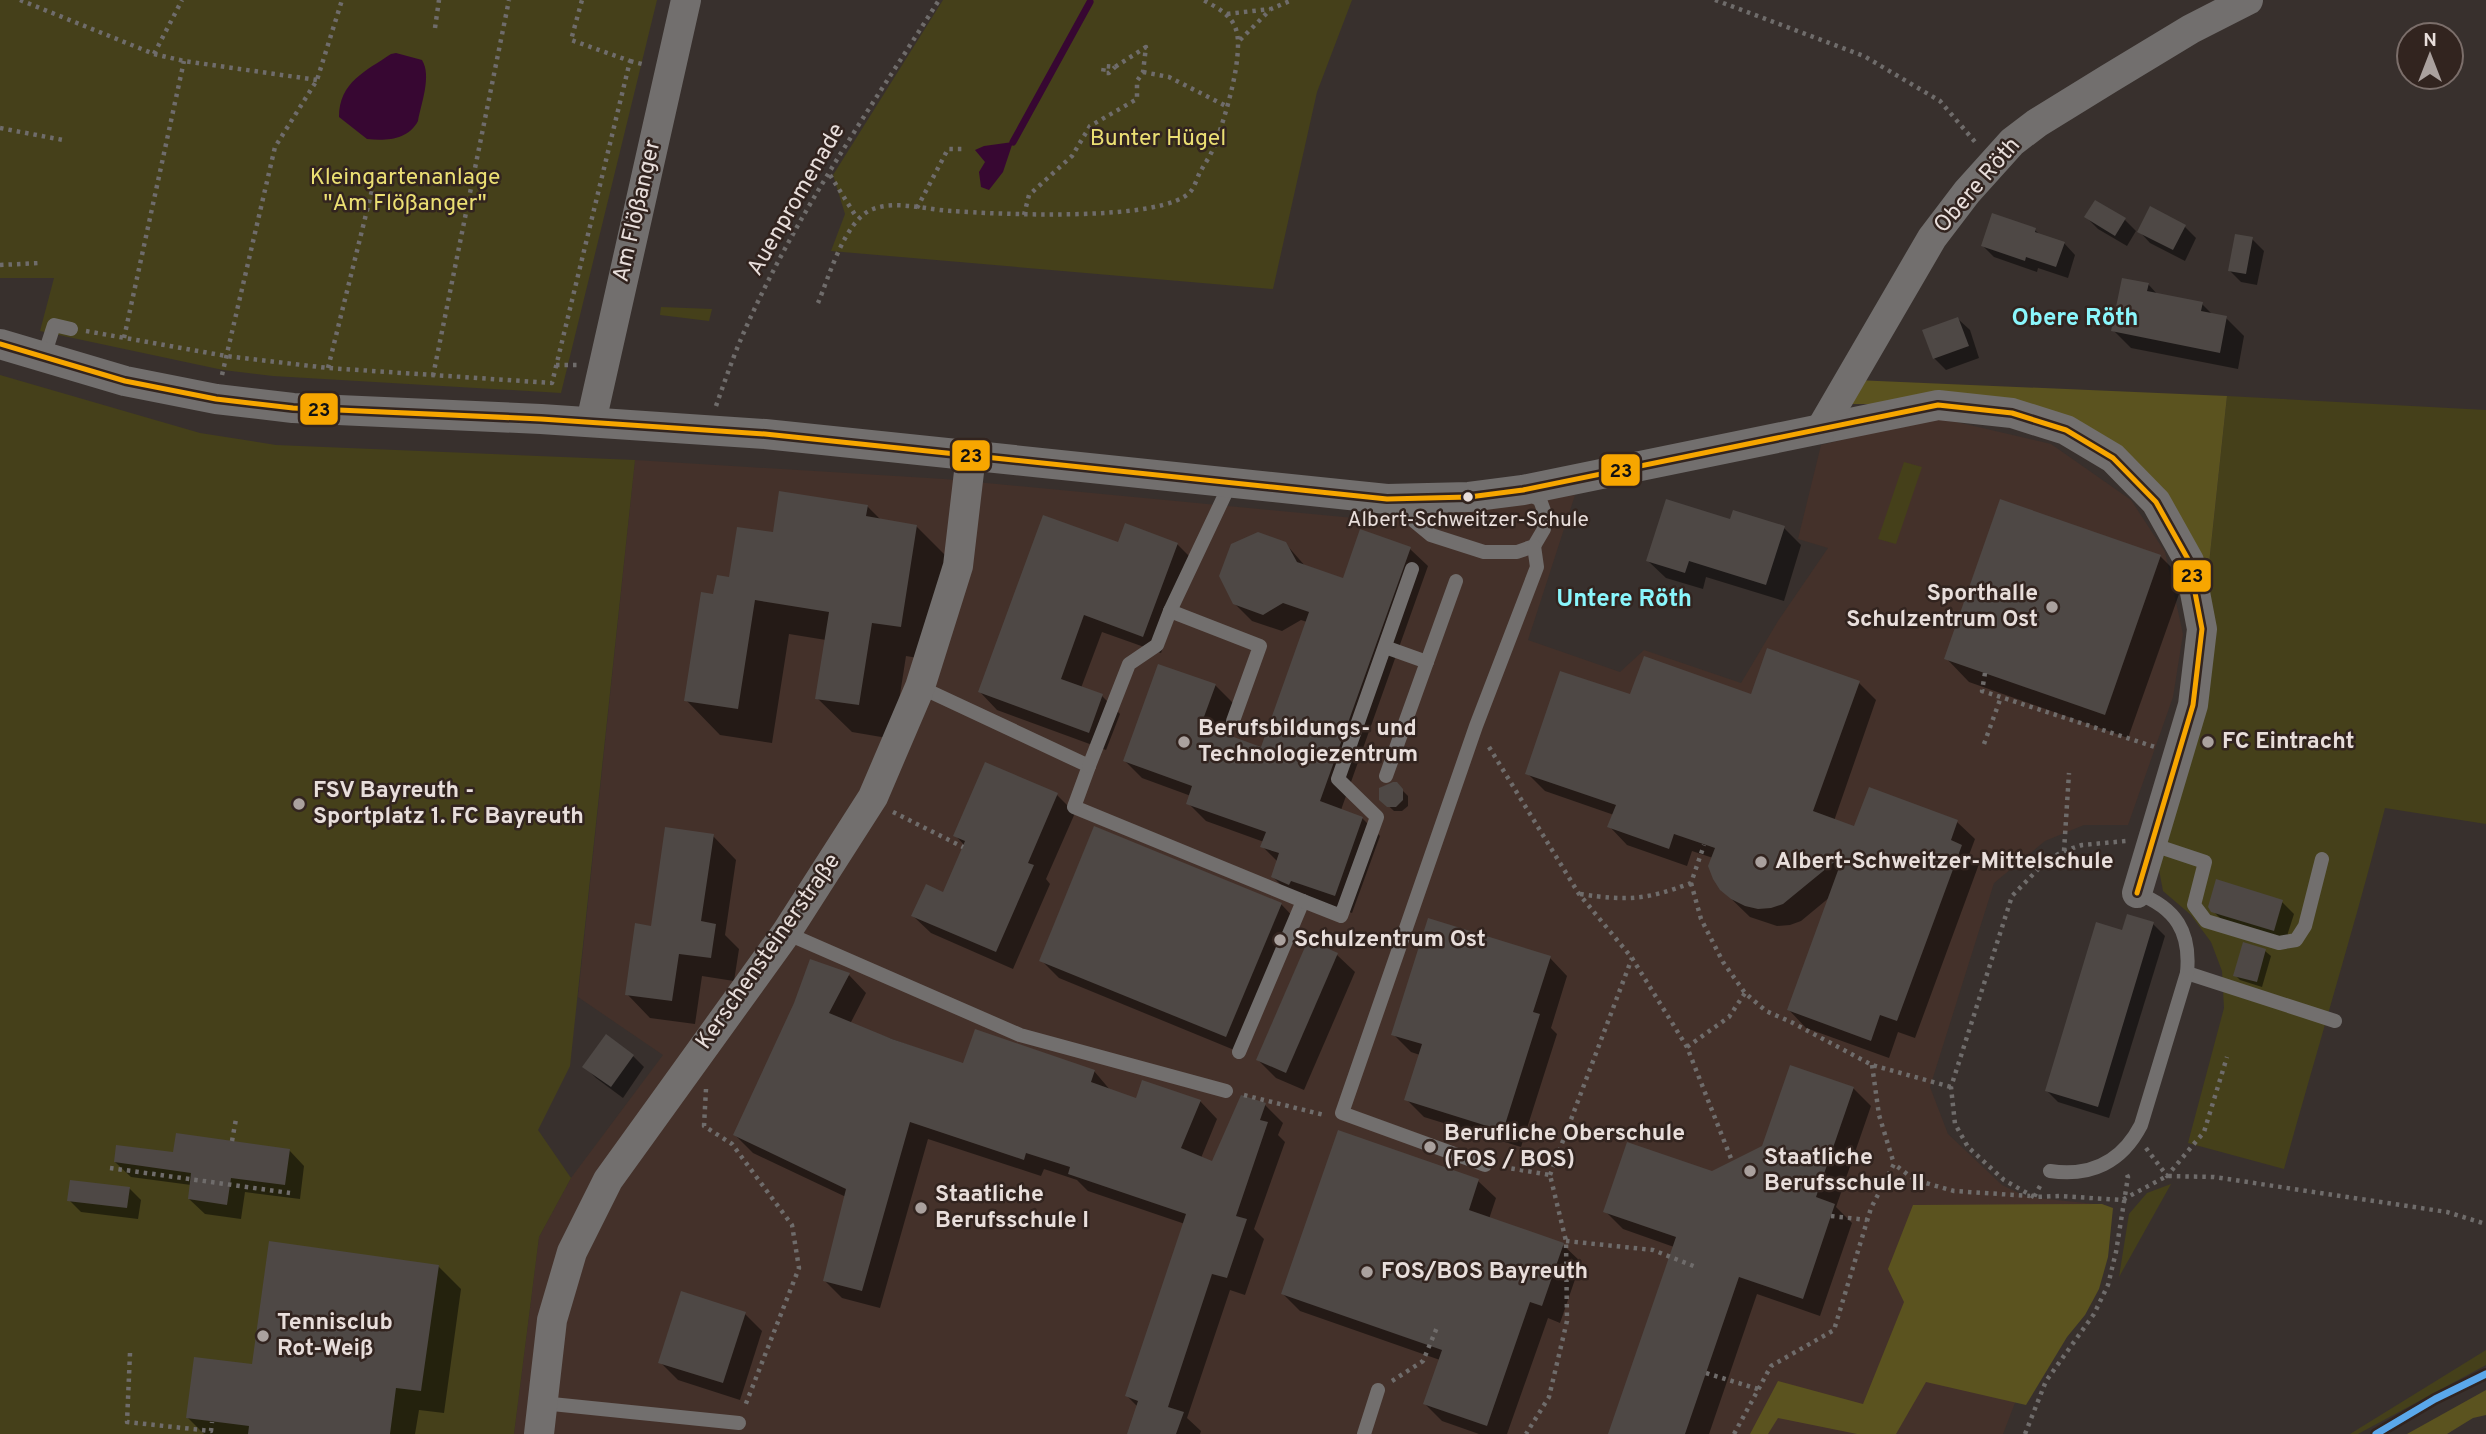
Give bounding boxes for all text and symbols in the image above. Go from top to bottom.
north arrow [2395,21,2465,91]
text: N [2423,29,2437,53]
street label: Auenpromenade [742,119,852,281]
park label: Bunter Hügel [1090,125,1226,154]
street label: Obere Röth [1928,132,2028,240]
street label: Am Flößanger [608,137,668,285]
park label: Kleingartenanlage "Am Flößanger" [310,164,500,219]
district label: Obere Röth [2012,304,2138,334]
line badge: 23 [299,392,339,426]
text: 23 [307,399,331,423]
line badge: 23 [951,439,991,472]
text: 23 [959,445,983,469]
line badge: 23 [1600,453,1641,487]
text: 23 [1609,460,1633,484]
marker: Albert-Schweitzer-Schule [1461,490,1475,504]
place label: Albert-Schweitzer-Schule [1347,507,1589,534]
line badge: 23 [2172,559,2212,593]
text: 23 [2180,565,2204,589]
place label: Sporthalle Schulzentrum Ost [1846,580,2038,635]
district label: Untere Röth [1556,585,1692,615]
marker: Sporthalle Schulzentrum Ost [2044,599,2060,615]
place label: Berufsbildungs- und Technologiezentrum [1198,715,1418,770]
place label: FC Eintracht [2222,728,2354,757]
marker: Berufsbildungs- und Technologiezentrum [1176,734,1192,750]
marker: FC Eintracht [2200,734,2216,750]
place label: FSV Bayreuth - Sportplatz 1. FC Bayreuth [313,777,584,832]
marker: FSV Bayreuth - Sportplatz 1. FC Bayreuth [291,796,307,812]
street label: Kerschensteinerstraße [690,848,848,1056]
place label: Albert-Schweitzer-Mittelschule [1775,848,2113,877]
marker: Albert-Schweitzer-Mittelschule [1753,854,1769,870]
place label: Schulzentrum Ost [1294,926,1486,955]
marker: Schulzentrum Ost [1272,932,1288,948]
place label: Berufliche Oberschule (FOS / BOS) [1444,1120,1685,1175]
marker: Berufliche Oberschule (FOS / BOS) [1422,1139,1438,1155]
place label: Staatliche Berufsschule II [1764,1144,1925,1199]
marker: Staatliche Berufsschule II [1742,1163,1758,1179]
place label: Staatliche Berufsschule I [935,1181,1089,1236]
marker: Staatliche Berufsschule I [913,1200,929,1216]
place label: FOS/BOS Bayreuth [1381,1258,1588,1287]
marker: FOS/BOS Bayreuth [1359,1264,1375,1280]
place label: Tennisclub Rot-Weiß [277,1309,393,1364]
marker: Tennisclub Rot-Weiß [255,1328,271,1344]

